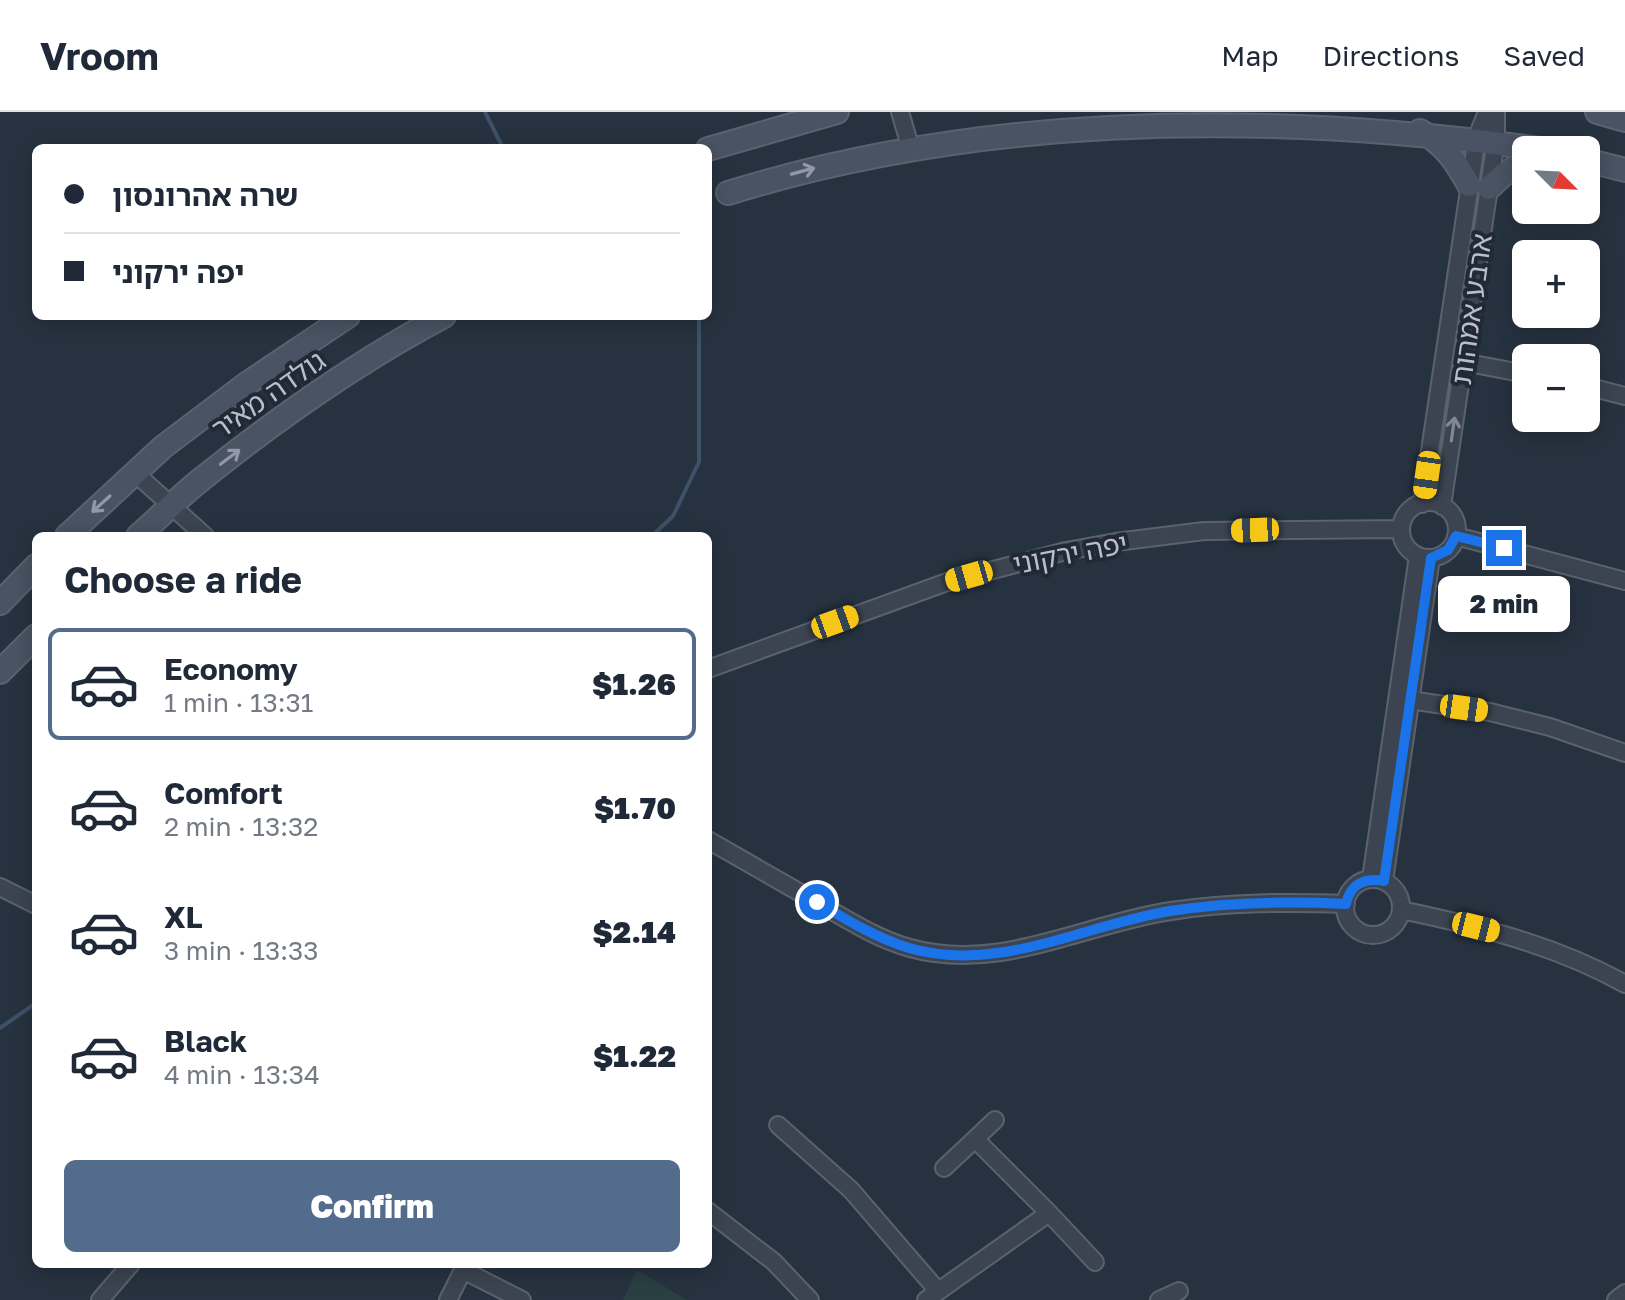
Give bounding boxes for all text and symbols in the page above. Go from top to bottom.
text: Vroom [40,33,159,78]
text: Map [1221,39,1278,72]
text: Directions [1322,39,1459,72]
text: Saved [1503,39,1585,72]
north arrow [1512,136,1600,224]
map controls [1512,136,1600,432]
one-way arrow [789,162,815,177]
text: שרה אהרונסון [112,177,298,213]
street label: ארבע אמהות [1444,231,1498,387]
button: + [1512,240,1600,328]
text: יפה ירקוני [112,254,244,290]
street label: גולדה מאיר [205,343,331,445]
button: − [1512,344,1600,432]
one-way arrow [1446,417,1461,442]
one-way arrow [219,449,240,466]
car [1412,450,1442,500]
one-way arrow [91,495,111,513]
car [1231,517,1279,543]
street label: יפה ירקוני [1010,526,1130,580]
route end [1486,530,1522,566]
text: Choose a ride [64,558,302,601]
car [943,558,995,594]
callout: 2 min [1438,576,1570,632]
text: 2 min [1470,588,1538,619]
car [808,603,862,641]
icon: car [68,648,140,720]
text: Economy [164,651,298,687]
text: $1.26 [592,666,676,702]
text: 1 min · 13:31 [164,687,313,718]
car [1439,693,1489,723]
icon: car [68,772,140,844]
text: Comfort [164,775,283,811]
text: $1.70 [594,790,676,826]
text: 2 min · 13:32 [164,811,318,842]
route start [799,884,835,920]
icon: car [68,896,140,968]
text: XL [164,899,203,935]
car [1450,910,1502,944]
text: $2.14 [593,914,676,950]
text: 3 min · 13:33 [164,935,319,966]
icon: car [68,1020,140,1092]
text: Black [164,1023,247,1059]
text: $1.22 [593,1038,676,1074]
text: 4 min · 13:34 [164,1059,320,1090]
button: Confirm [64,1160,680,1252]

